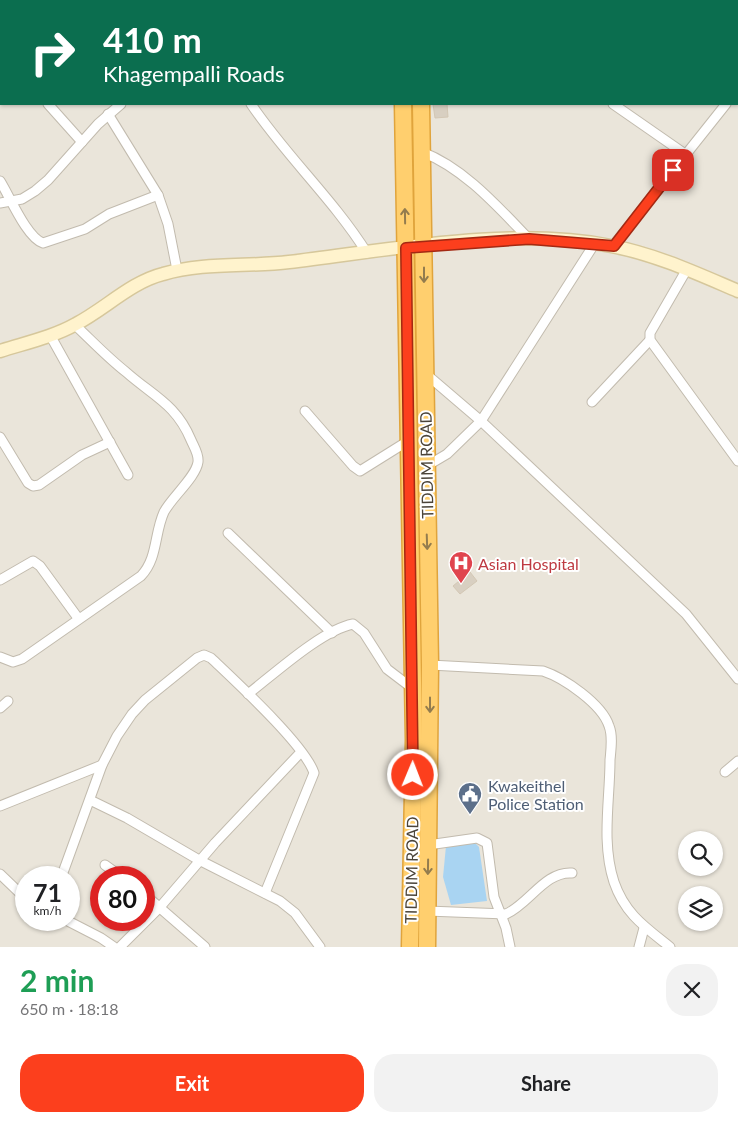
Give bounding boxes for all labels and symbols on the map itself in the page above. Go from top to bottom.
pin [652,149,694,191]
one-way arrow [401,208,410,224]
one-way arrow [419,266,429,283]
street label: TIDDIM ROAD [416,411,436,519]
one-way arrow [422,534,432,550]
hospital icon: Asian Hospital [448,550,474,584]
place label: Asian Hospital [478,554,579,573]
one-way arrow [425,696,435,713]
position arrow [386,748,438,800]
place label: Kwakeithel Police Station [488,776,584,813]
public building icon: Kwakeithel Police Station [457,781,483,815]
street label: TIDDIM ROAD [401,816,421,924]
one-way arrow [423,859,433,875]
speed limit sign: 80 [90,866,155,931]

